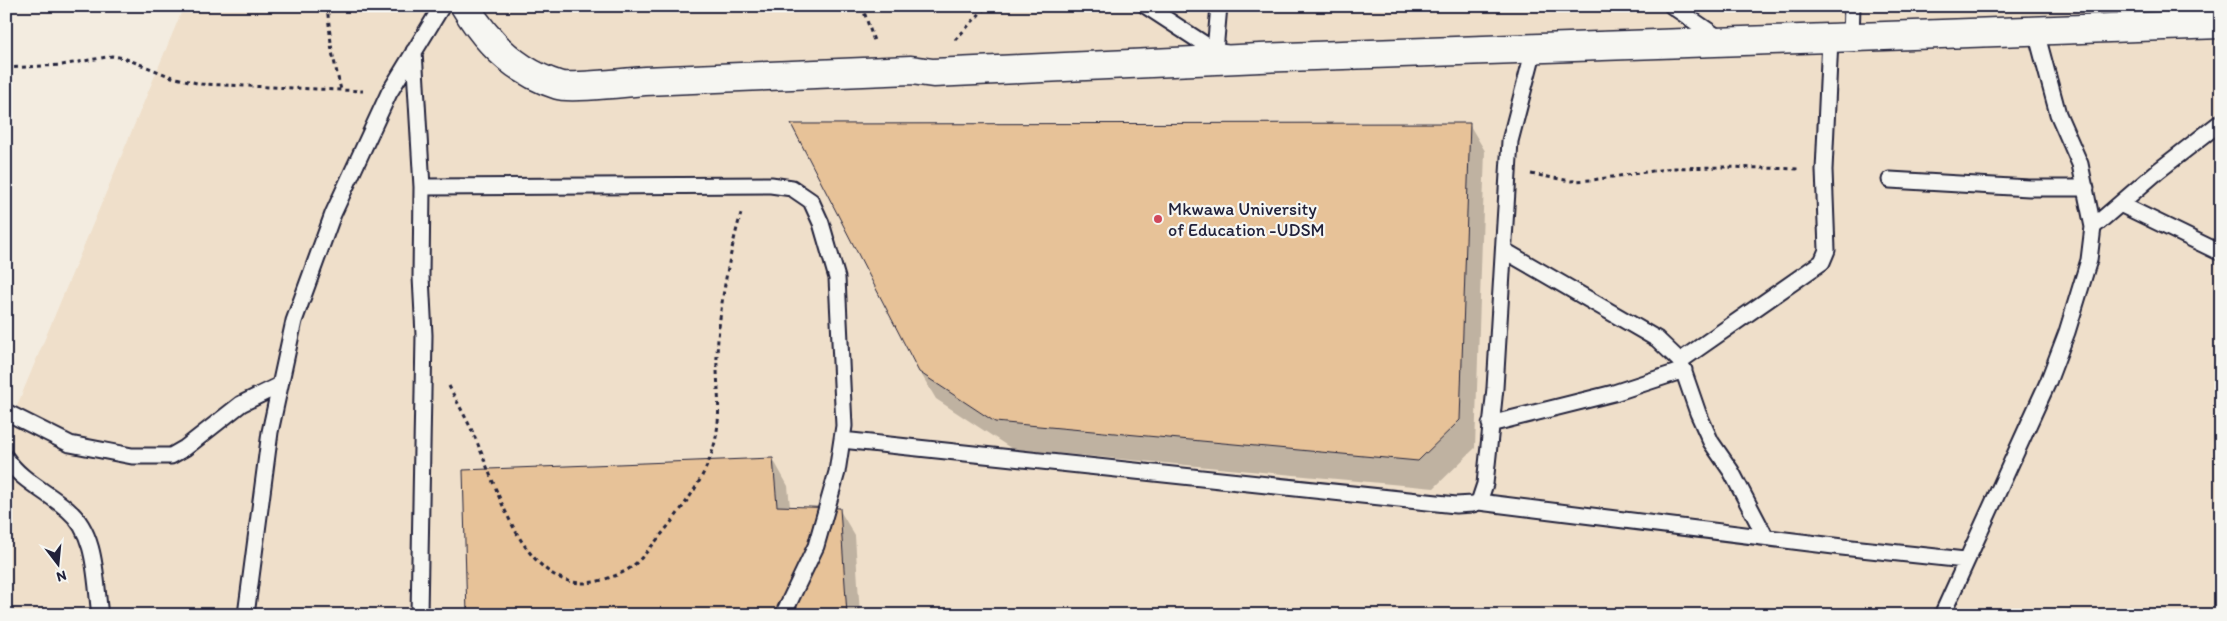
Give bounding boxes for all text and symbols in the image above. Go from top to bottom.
place label: Mkwawa University of Education -UDSM [1168,198,1325,241]
marker: Mkwawa University of Education -UDSM [1152,213,1164,225]
north arrow [32,538,82,588]
text: N [55,567,68,585]

